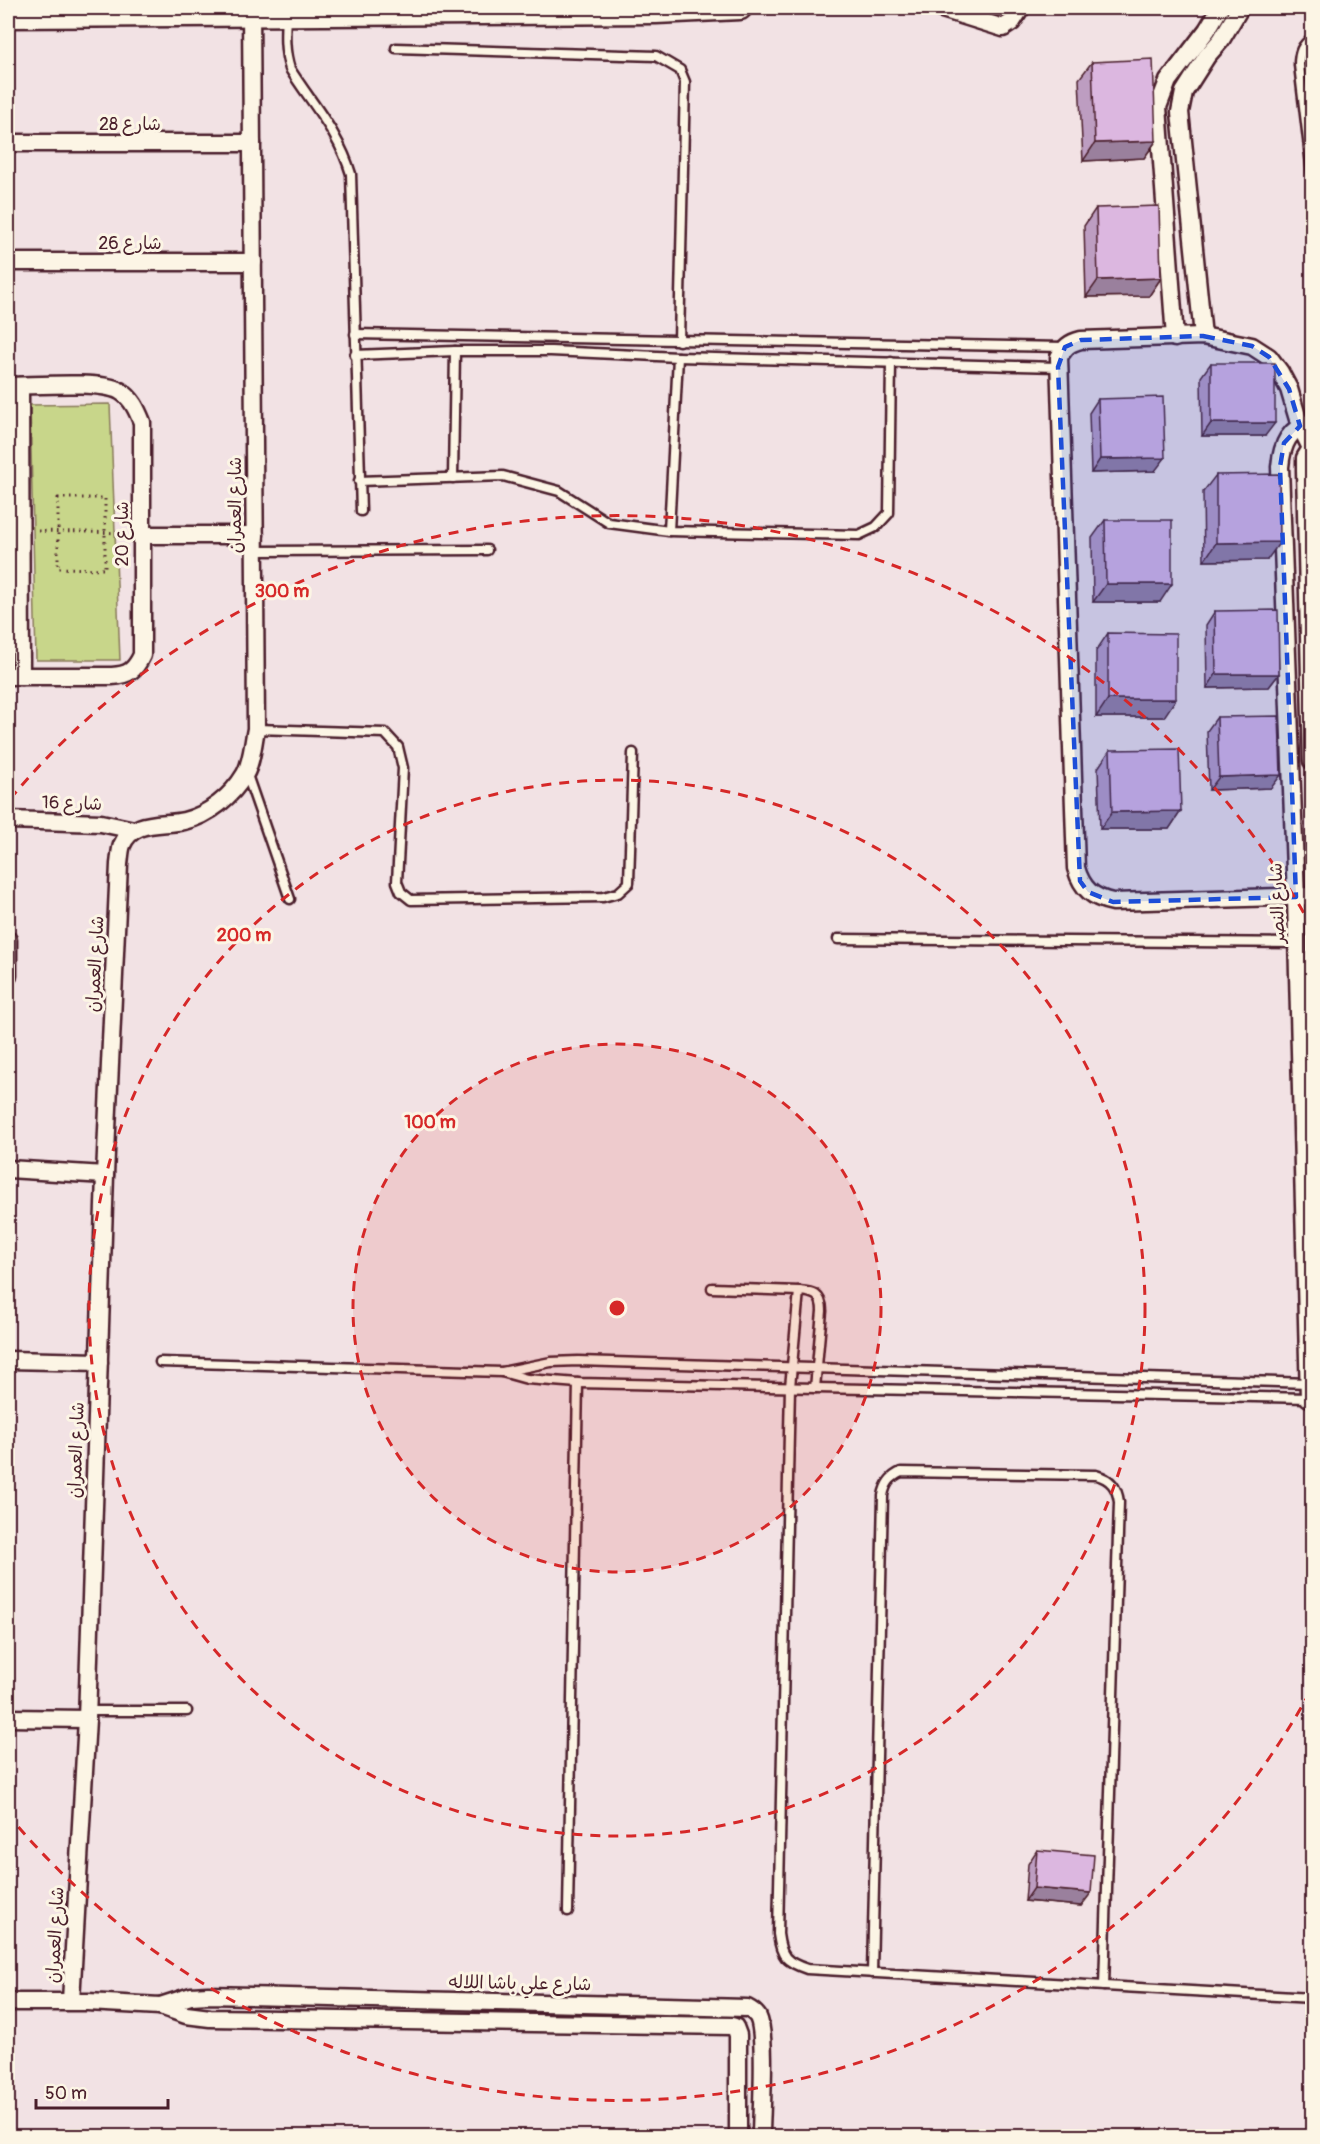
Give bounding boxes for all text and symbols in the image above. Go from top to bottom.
street label: شارع 28 [99,113,161,136]
street label: شارع 26 [98,232,162,255]
street label: شارع العمران [224,457,247,553]
street label: شارع 20 [111,501,134,567]
text: 300 m [255,580,309,603]
street label: شارع 16 [41,791,103,816]
street label: شارع النصر [1265,862,1290,946]
street label: شارع العمران [81,915,110,1013]
text: 200 m [217,924,271,947]
text: 100 m [404,1111,456,1134]
centre of rings [607,1298,627,1318]
street label: شارع العمران [63,1401,90,1499]
street label: شارع العمران [41,1886,70,1984]
street label: شارع علي باشا اللاله [448,1971,592,2000]
scale bar [36,2072,168,2110]
text: 50 m [45,2082,87,2105]

